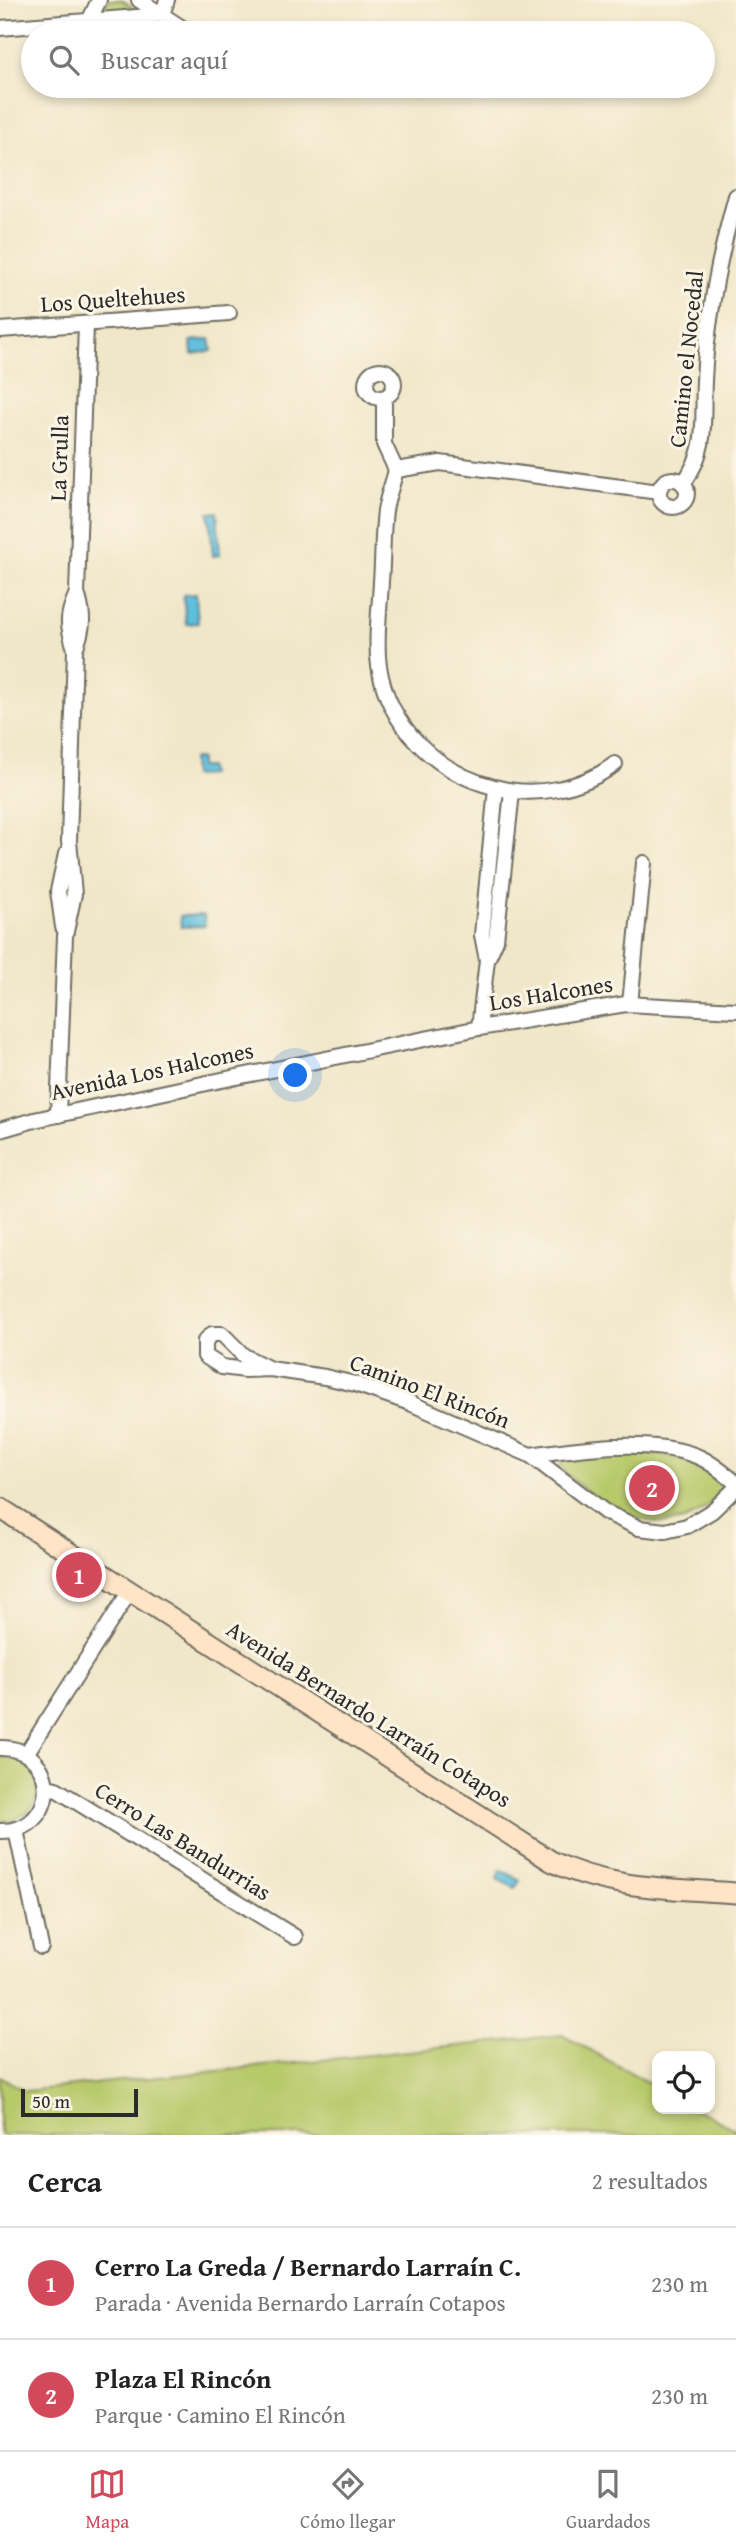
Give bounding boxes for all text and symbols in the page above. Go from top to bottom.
search box [21,21,715,98]
text: Buscar aquí [101,40,228,79]
icon: search [45,41,83,79]
street label: Camino el Nocedal [660,269,711,449]
street label: Los Queltehues [39,277,186,320]
street label: La Grulla [41,414,77,502]
street label: Los Halcones [487,966,615,1019]
street label: Avenida Los Halcones [47,1033,256,1108]
your location [278,1058,312,1092]
street label: Camino El Rincón [345,1345,515,1436]
pin: 2 [629,1462,675,1514]
pin: 1 [56,1549,102,1601]
street label: Avenida Bernardo Larraín Cotapos [221,1612,518,1815]
street label: Cerro Las Bandurrias [89,1773,278,1908]
map controls [652,2051,715,2114]
button: locate [652,2051,715,2114]
scale bar [21,2086,138,2118]
text: 50 m [32,2087,70,2115]
text: Cerca [28,2159,102,2203]
text: 2 resultados [592,2164,708,2197]
text: Cerro La Greda / Bernardo Larraín C. [95,2247,521,2286]
text: 1 [45,2267,57,2300]
text: 230 m [651,2267,708,2300]
text: Parada · Avenida Bernardo Larraín Cotapos [95,2286,506,2319]
text: Plaza El Rincón [95,2359,271,2398]
text: 2 [45,2379,57,2412]
text: 230 m [651,2379,708,2412]
text: Parque · Camino El Rincón [95,2398,346,2431]
tab: Mapa [85,2465,129,2535]
tab: Cómo llegar [300,2465,395,2535]
tab: Guardados [566,2465,651,2535]

